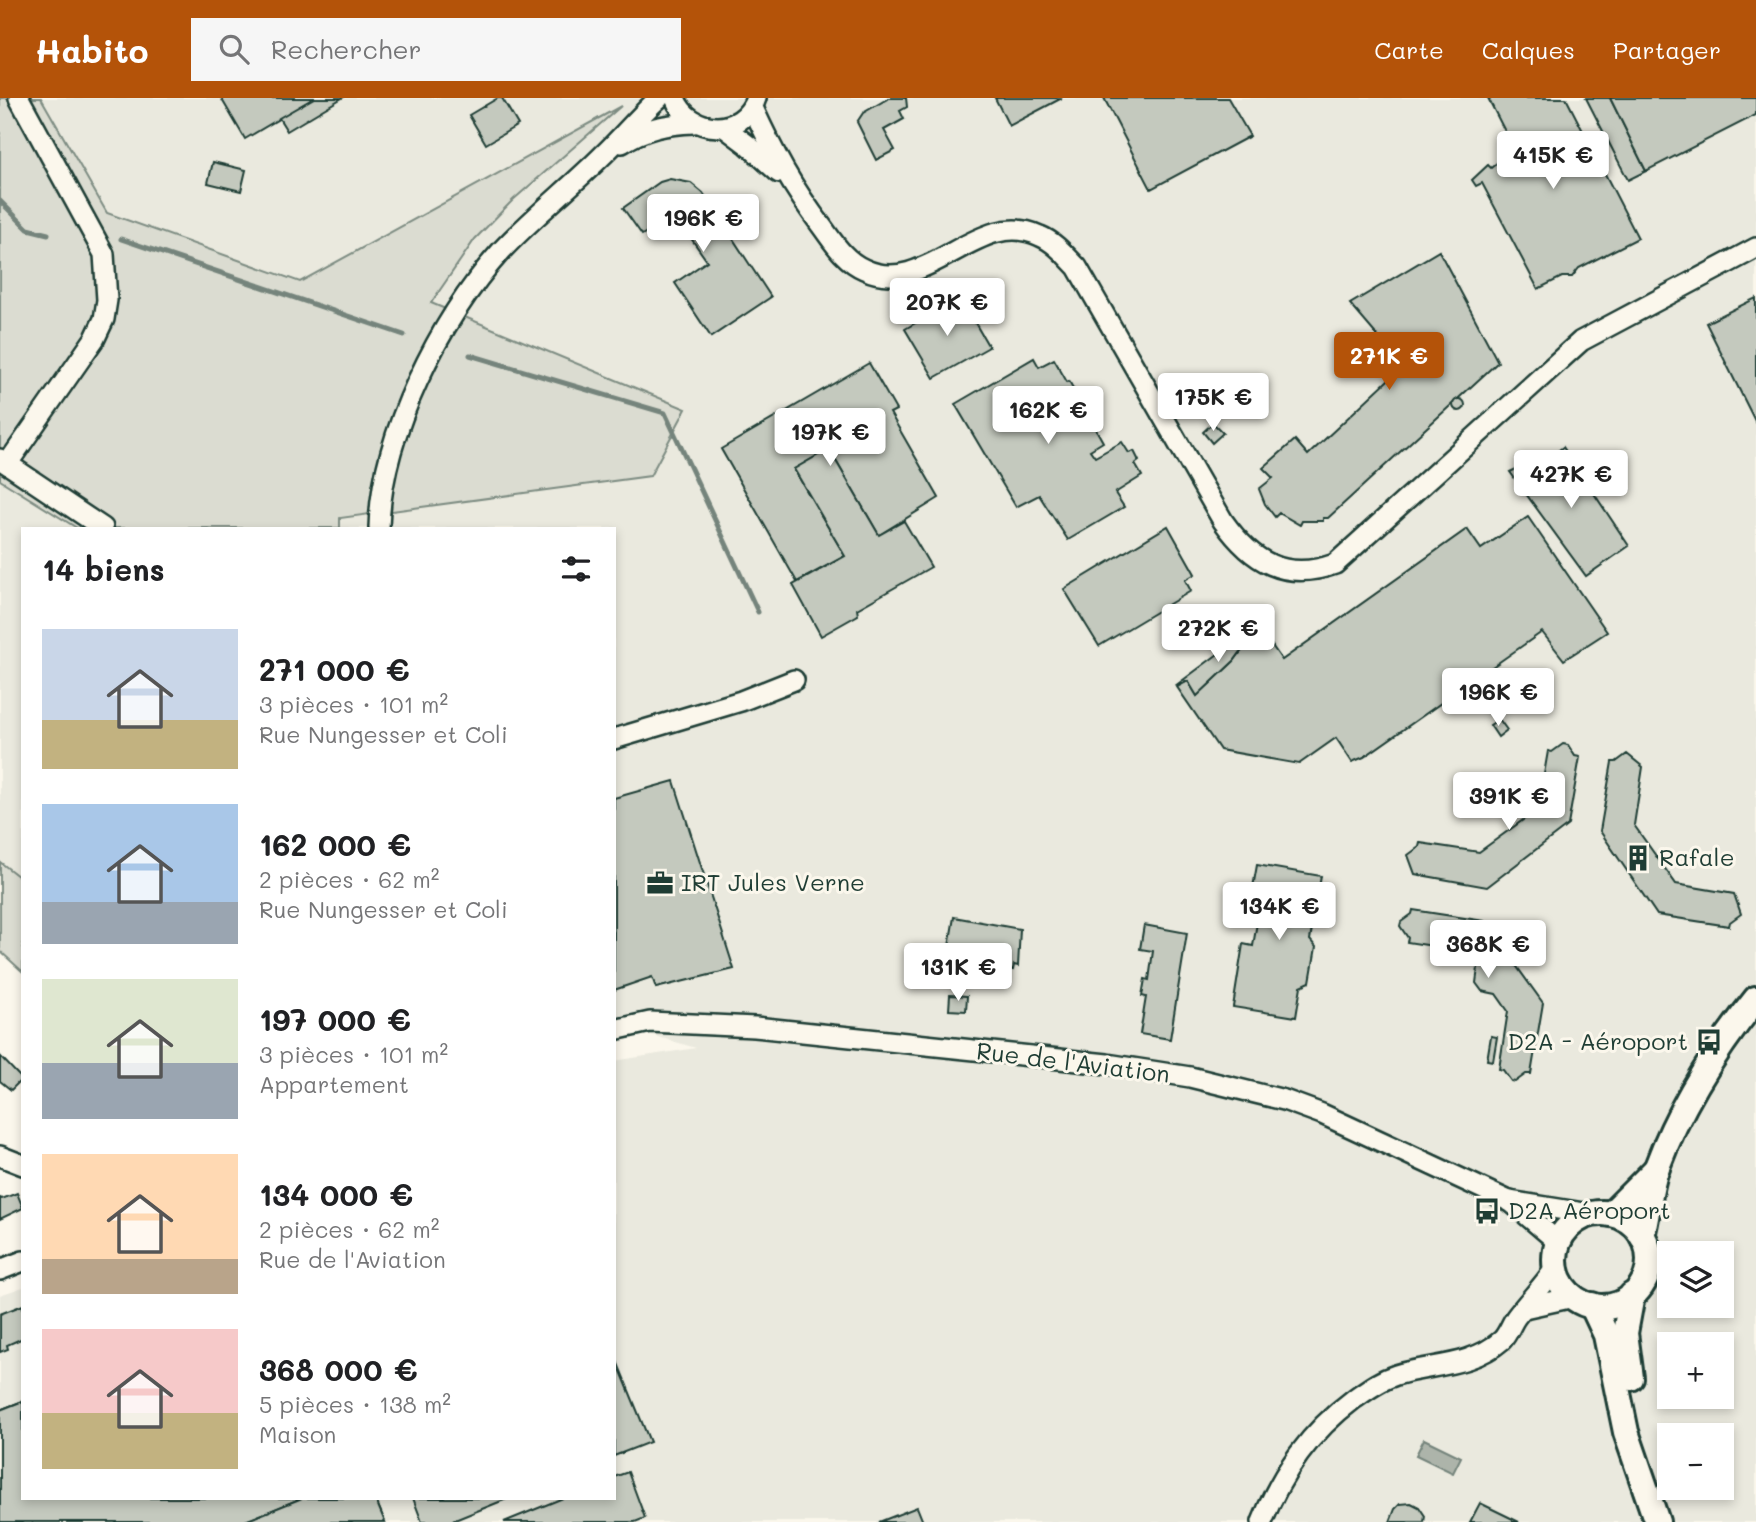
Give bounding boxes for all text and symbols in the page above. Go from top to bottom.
search box [191,18,681,81]
text: Habito [35,28,149,71]
icon: search [215,30,253,68]
text: Rechercher [271,32,422,66]
text: Carte [1374,34,1444,65]
text: Calques [1482,34,1575,65]
text: Partager [1613,34,1721,65]
pin: 415K € [1496,132,1610,191]
text: 415K € [1513,139,1593,169]
pin: 196K € [646,194,760,254]
text: 196K € [663,202,743,232]
pin: 207K € [890,278,1004,338]
text: 207K € [906,286,988,316]
pin: 271K € [1332,332,1446,392]
text: 271K € [1350,340,1428,370]
pin: 175K € [1156,374,1270,433]
text: 175K € [1174,381,1252,411]
pin: 162K € [991,386,1105,446]
text: 162K € [1008,394,1088,424]
pin: 197K € [773,408,887,468]
text: 197K € [791,416,869,446]
pin: 427K € [1514,450,1628,510]
text: 427K € [1530,458,1612,488]
text: 14 biens [42,549,165,589]
icon: filters [557,550,595,588]
pin: 272K € [1161,604,1275,664]
text: 272K € [1178,612,1258,642]
text: 271 000 € [259,649,410,689]
icon: home [98,657,182,741]
pin: 196K € [1441,668,1555,728]
text: 196K € [1458,676,1538,706]
text: 3 pièces · 101 m² [259,689,448,719]
text: Rue Nungesser et Coli [259,719,508,749]
pin: 391K € [1452,772,1566,832]
text: 391K € [1469,780,1549,810]
text: 162 000 € [259,824,411,864]
icon: home [98,832,182,916]
place label: Rafale [1659,841,1735,872]
building icon: Rafale [1623,843,1653,873]
text: 2 pièces · 62 m² [259,864,439,894]
place label: IRT Jules Verne [681,866,865,897]
office icon: IRT Jules Verne [645,868,675,898]
pin: 134K € [1222,882,1336,942]
text: 134K € [1239,890,1319,920]
text: Rue Nungesser et Coli [259,894,508,924]
pin: 368K € [1431,920,1545,980]
text: 368K € [1446,928,1530,958]
pin: 131K € [901,944,1015,1003]
text: 131K € [920,951,996,981]
text: 197 000 € [259,999,411,1039]
icon: home [98,1007,182,1091]
place label: D2A - Aéroport [1508,1025,1688,1056]
bus stop icon: D2A - Aéroport [1694,1027,1724,1057]
street label: Rue de l'Aviation [975,1034,1172,1089]
text: 3 pièces · 101 m² [259,1039,448,1069]
text: Appartement [259,1069,409,1099]
text: 134 000 € [259,1174,413,1214]
icon: home [98,1182,182,1266]
place label: D2A Aéroport [1508,1194,1671,1225]
bus stop icon: D2A Aéroport [1472,1196,1502,1226]
text: 2 pièces · 62 m² [259,1214,439,1244]
map controls [1657,1241,1734,1500]
button: layers [1657,1241,1734,1318]
text: Rue de l'Aviation [259,1244,446,1274]
button: + [1657,1332,1734,1409]
text: 368 000 € [259,1349,418,1389]
icon: home [98,1357,182,1441]
text: 5 pièces · 138 m² [259,1389,451,1419]
text: Maison [259,1419,336,1449]
button: − [1657,1423,1734,1500]

